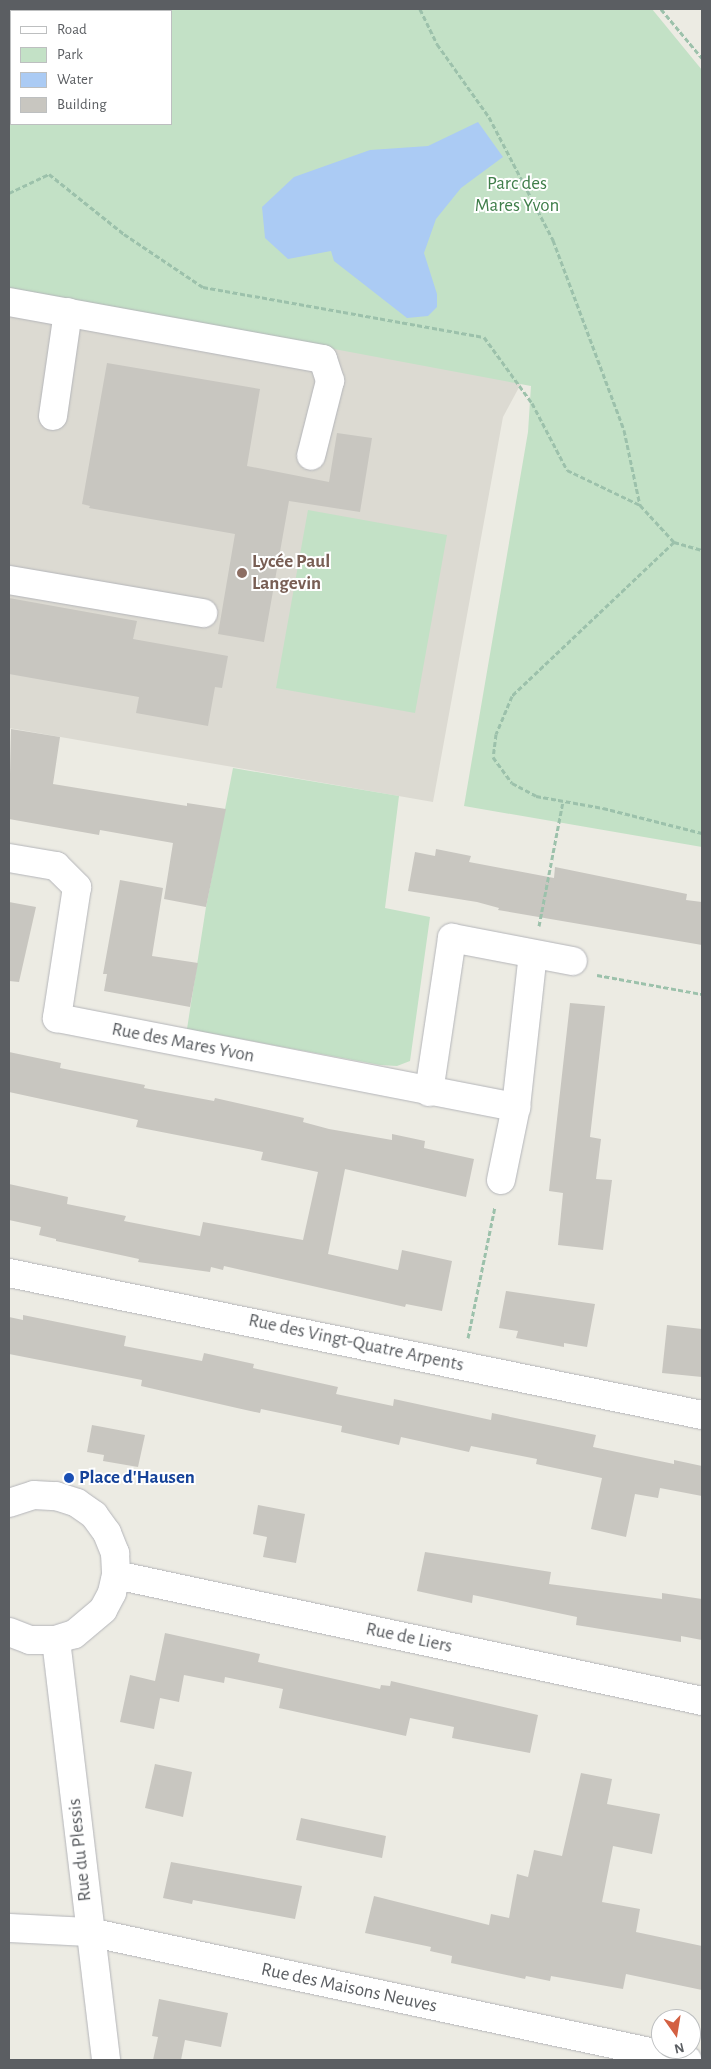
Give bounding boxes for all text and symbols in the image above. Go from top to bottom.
legend [10,10,172,125]
text: Road [57,22,87,37]
text: Park [57,47,83,62]
text: Water [57,72,93,87]
text: Building [57,97,107,112]
park label: Parc des Mares Yvon [475,173,559,217]
place label: Lycée Paul Langevin [252,551,330,595]
marker: Lycée Paul Langevin [236,567,248,579]
street label: Rue des Mares Yvon [110,1018,256,1068]
street label: Rue des Vingt-Quatre Arpents [246,1309,466,1377]
place label: Place d'Hausen [79,1467,195,1489]
marker: Place d'Hausen [63,1472,75,1484]
street label: Rue de Liers [364,1618,454,1658]
street label: Rue du Plessis [63,1797,97,1903]
street label: Rue des Maisons Neuves [259,1958,439,2018]
north arrow [651,2009,701,2059]
text: N [673,2040,685,2056]

